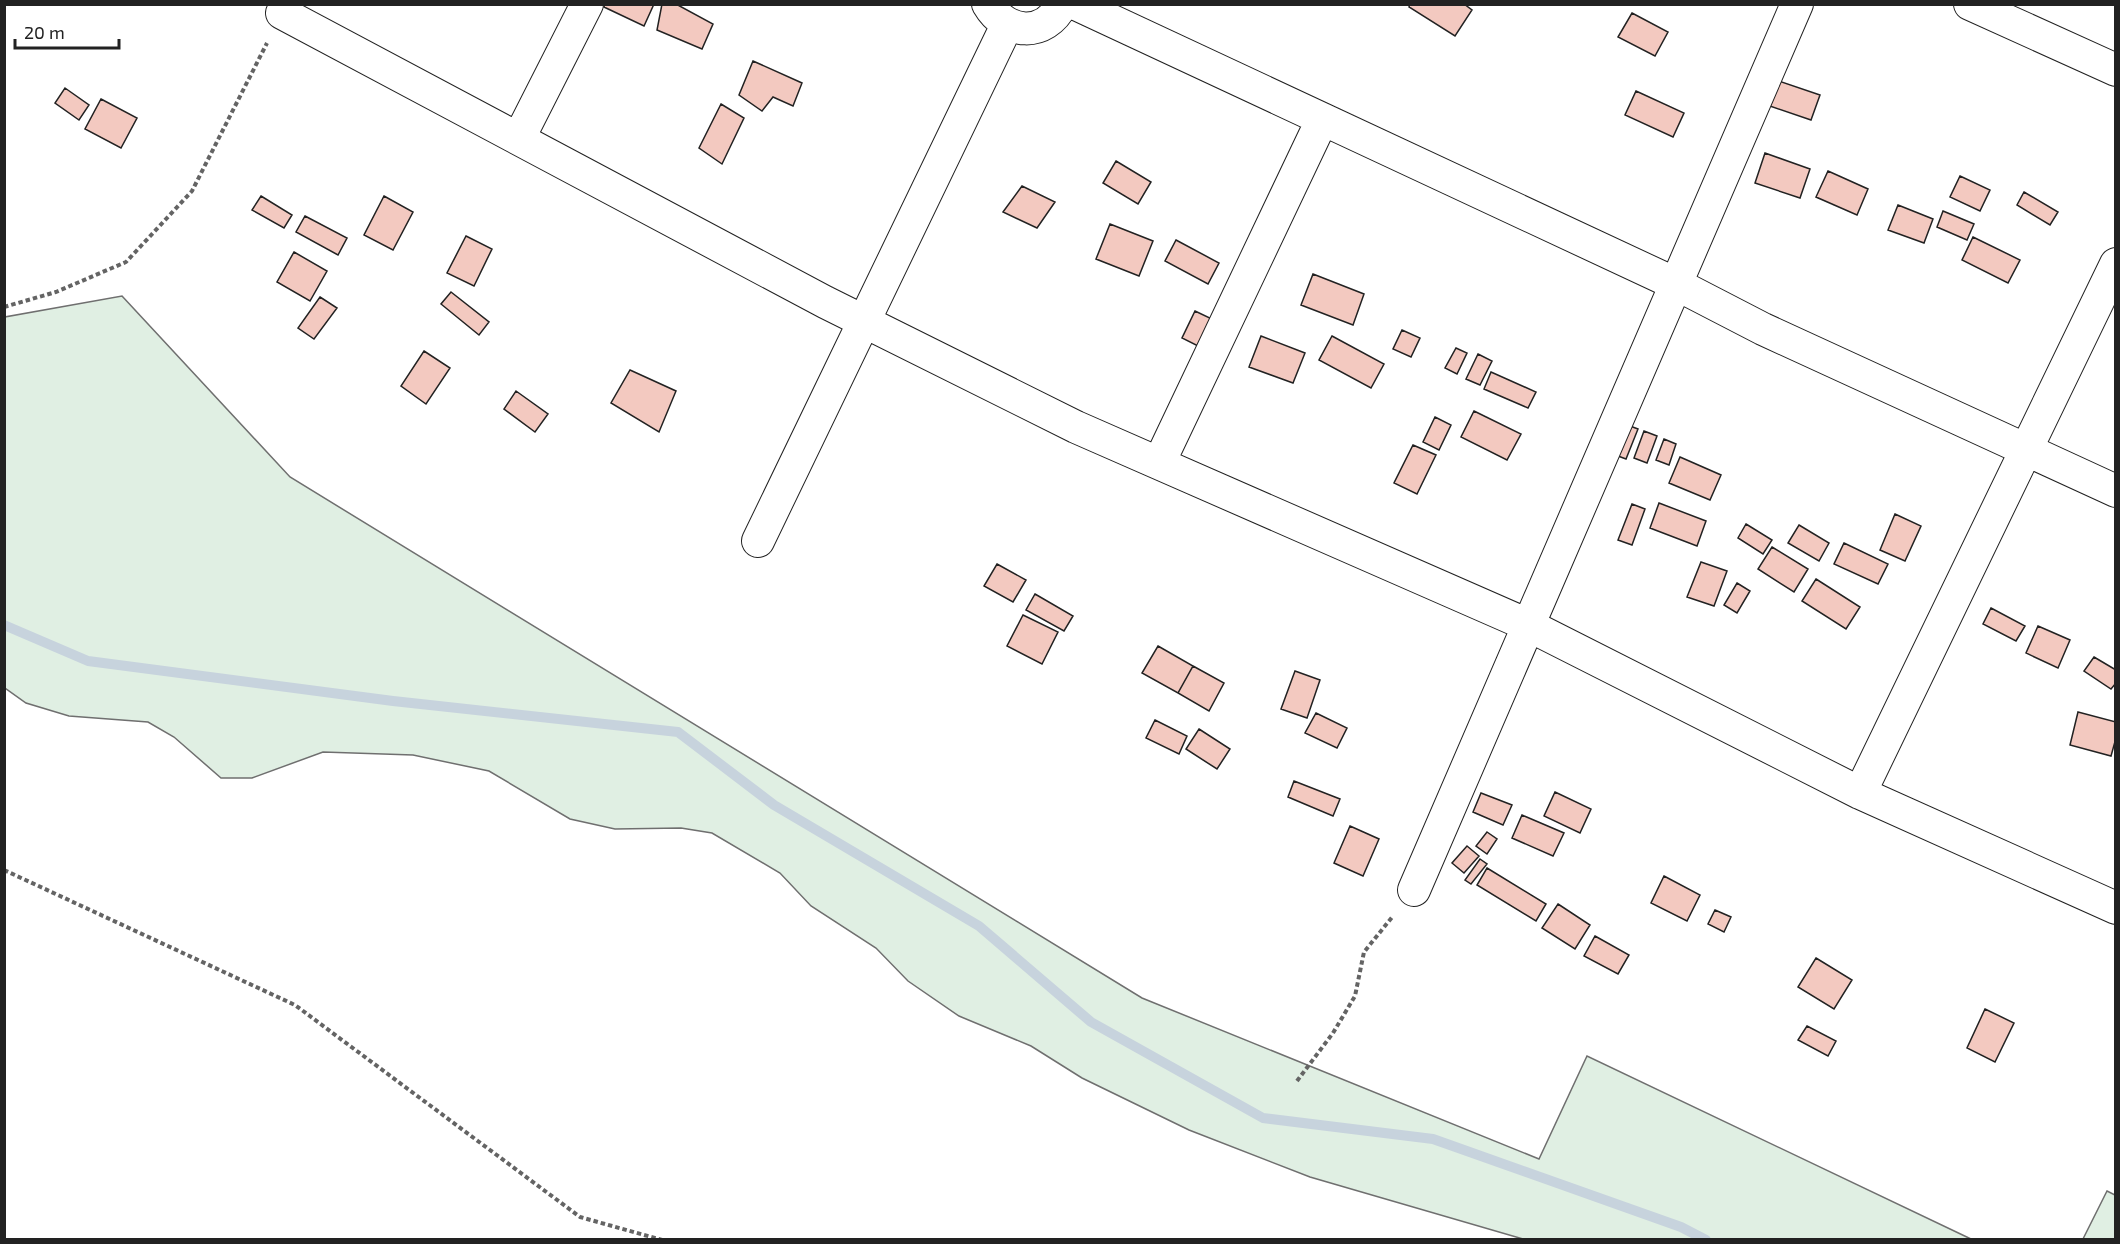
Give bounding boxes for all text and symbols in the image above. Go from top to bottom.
scale bar [15,12,118,50]
text: 20 m [24,21,65,43]

